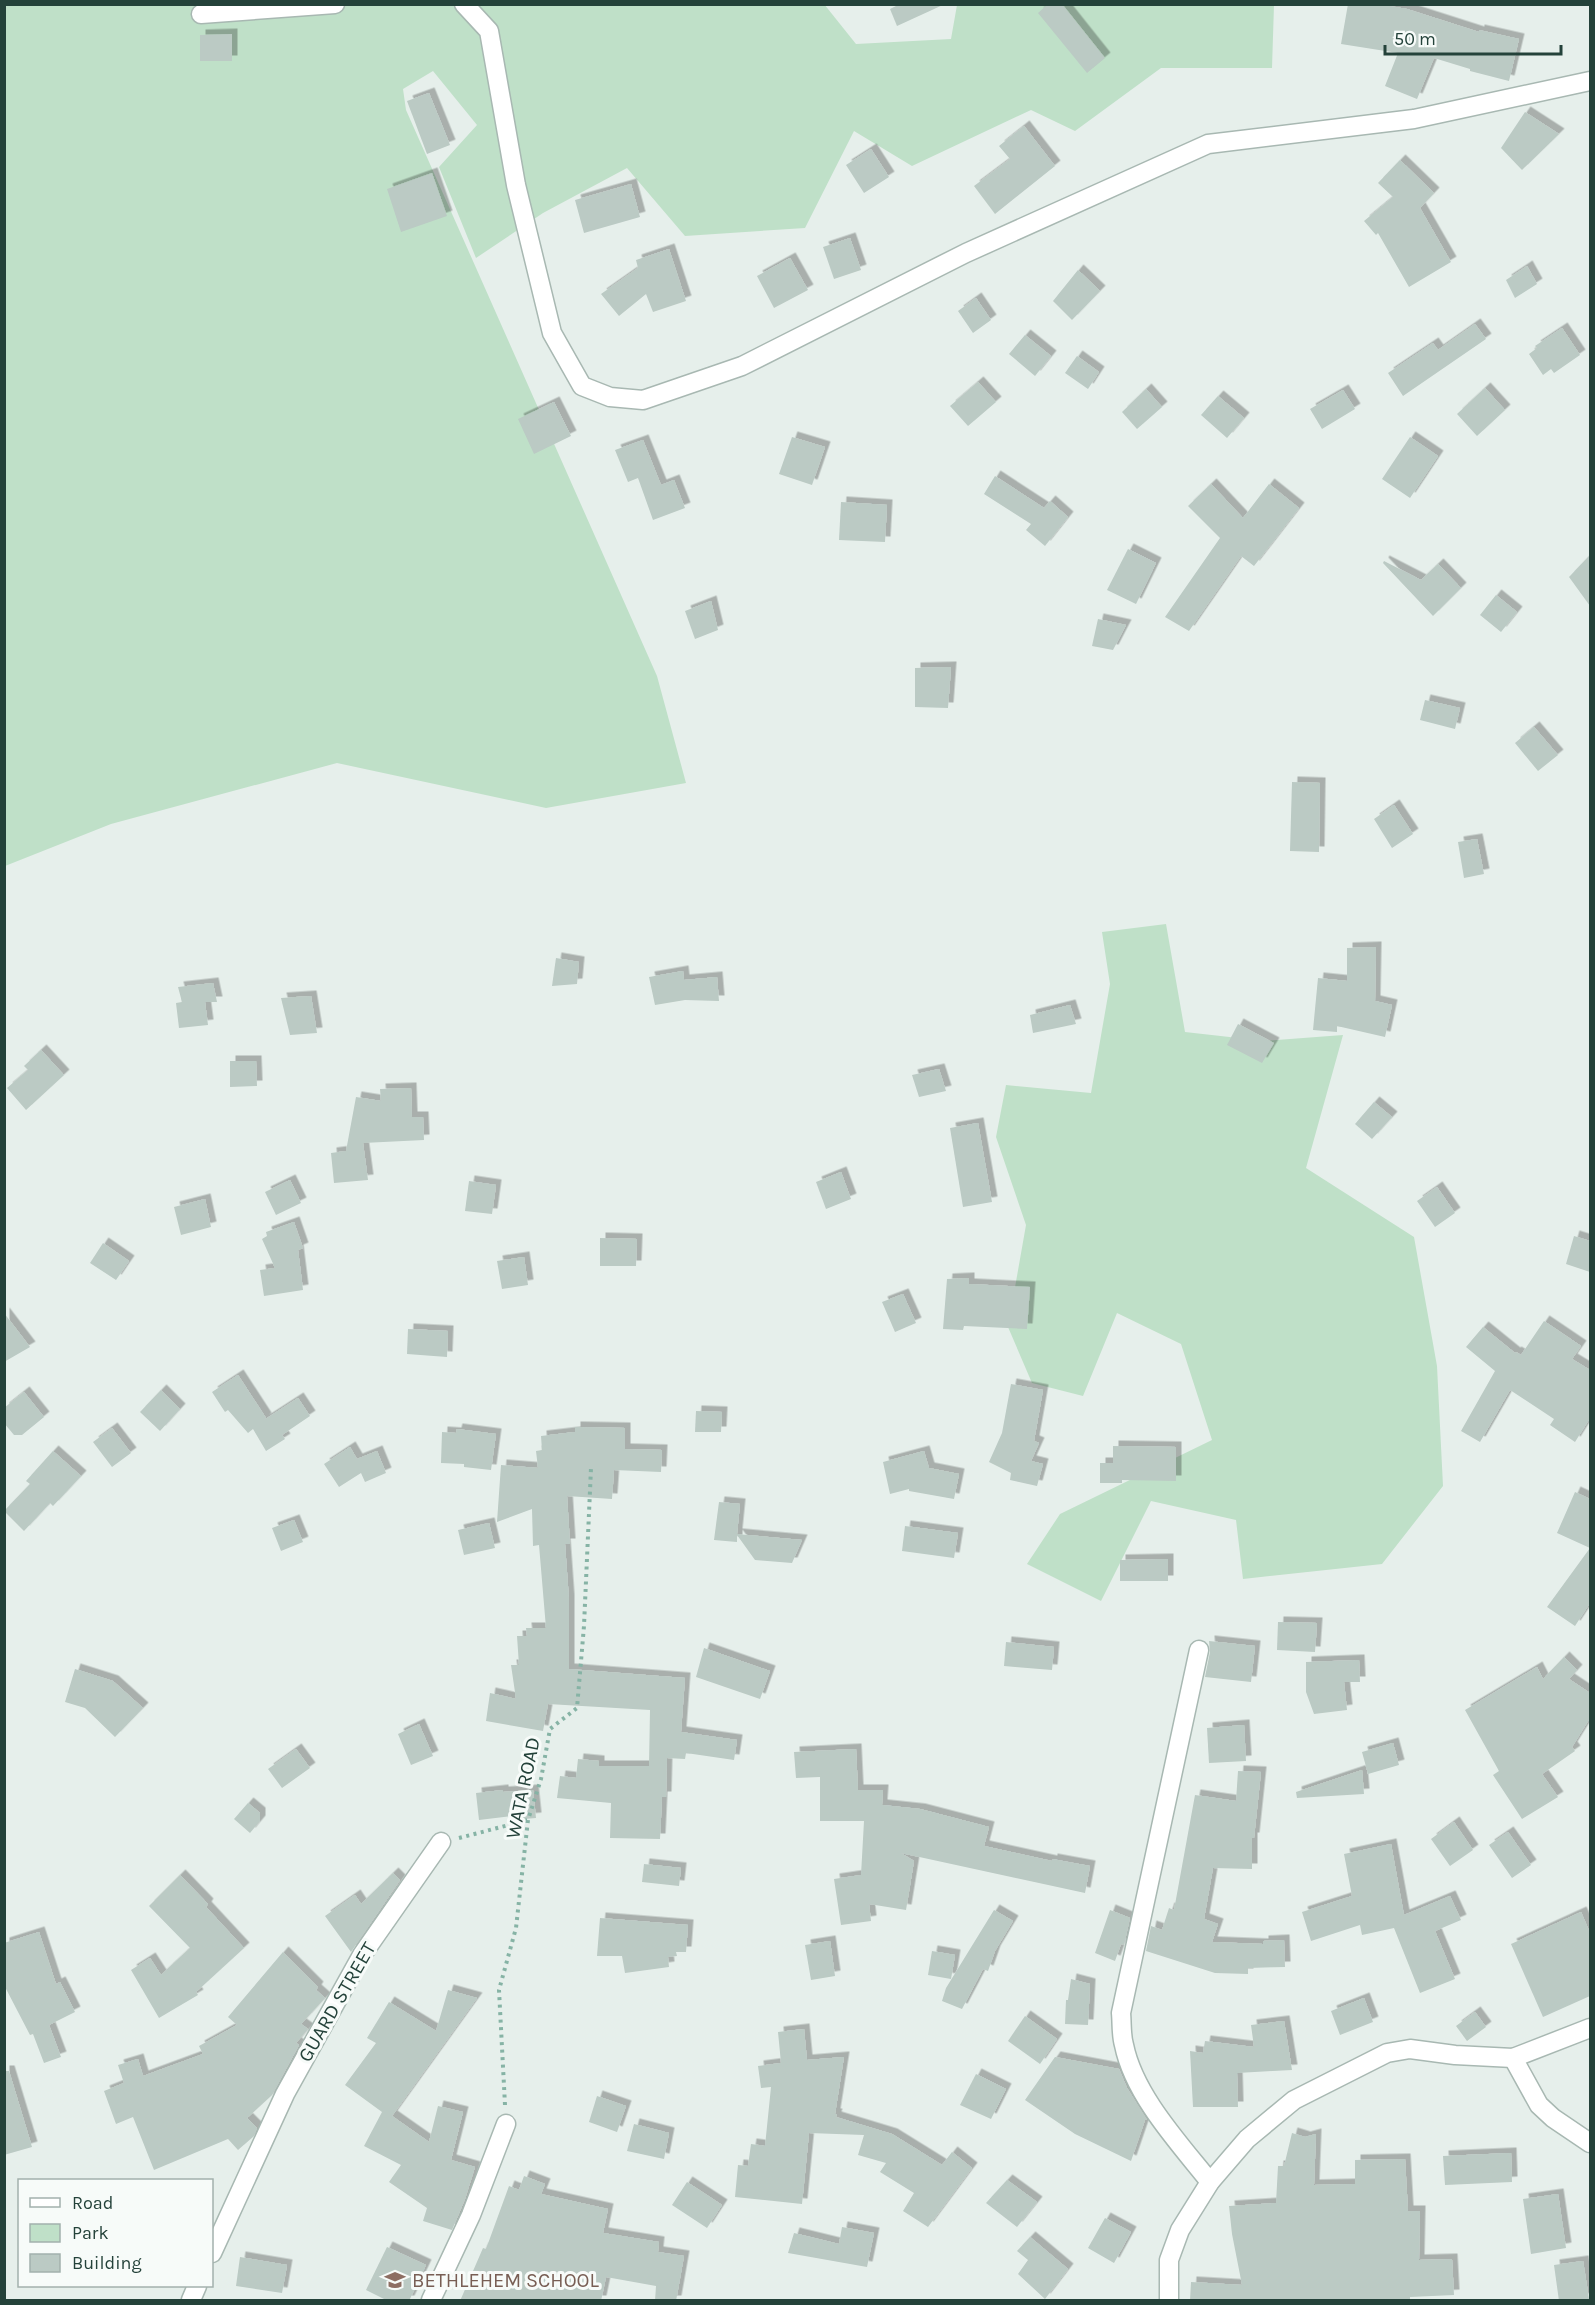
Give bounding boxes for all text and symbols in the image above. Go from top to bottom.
scale bar [1385,18,1560,56]
text: 50 m [1394,28,1436,50]
street label: WATA ROAD [501,1735,545,1841]
street label: GUARD STREET [293,1938,381,2066]
legend [18,2179,213,2287]
text: Road [72,2192,113,2214]
text: Park [72,2222,109,2244]
text: Building [72,2252,142,2274]
school or university icon: BETHLEHEM SCHOOL [383,2268,407,2292]
place label: BETHLEHEM SCHOOL [412,2269,599,2292]

